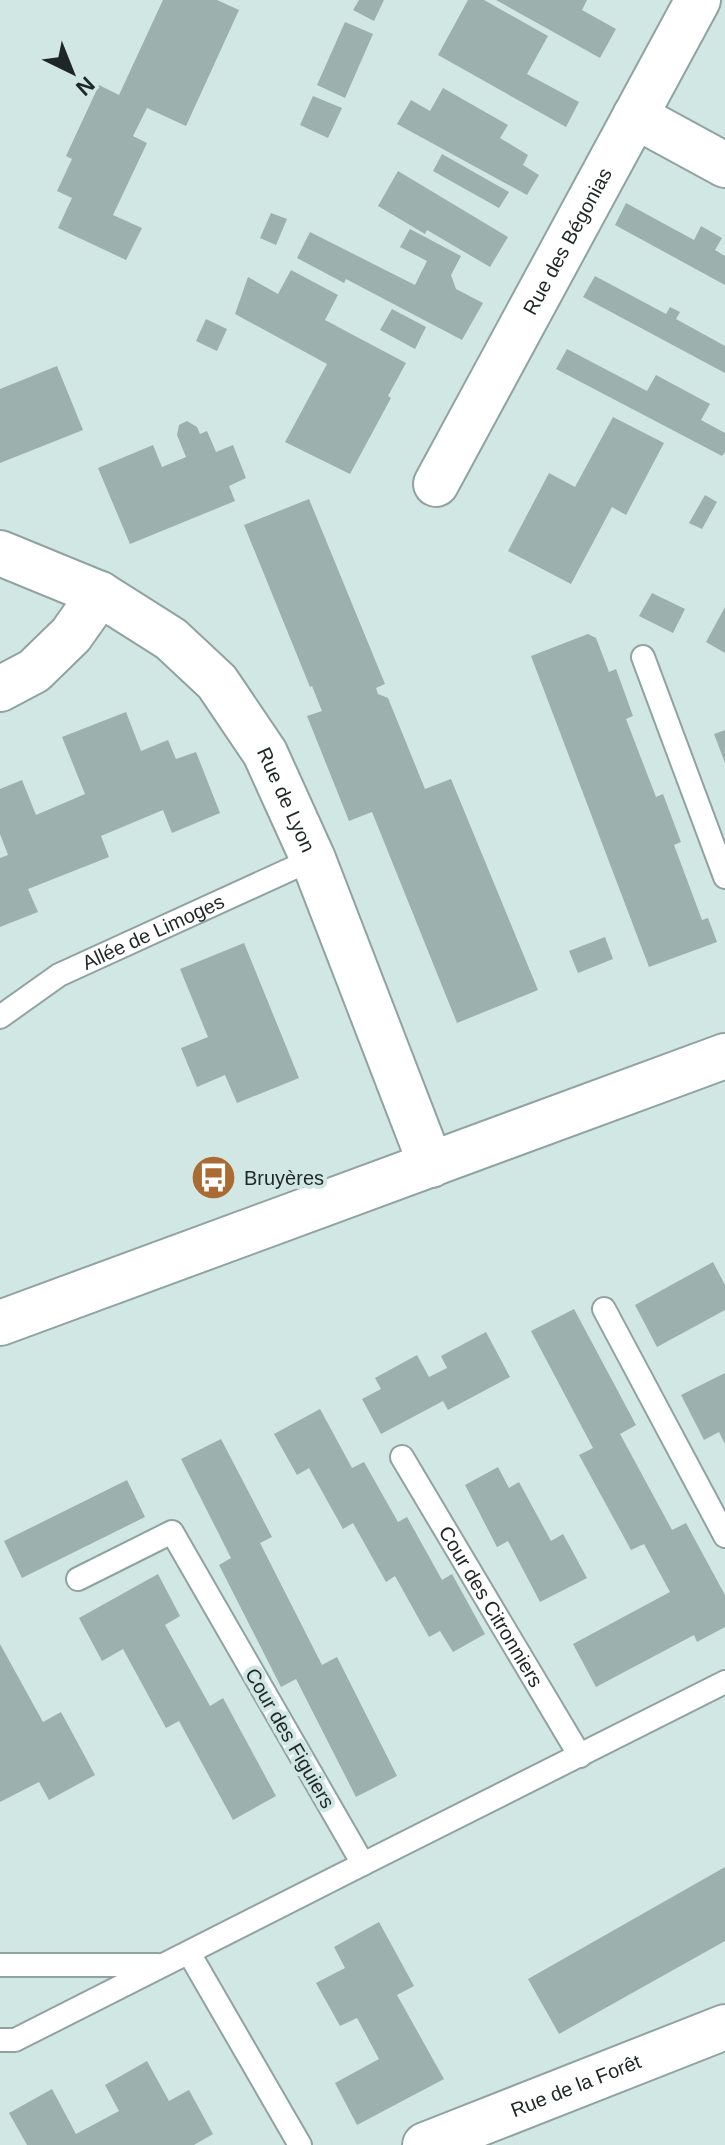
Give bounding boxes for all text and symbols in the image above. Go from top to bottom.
north arrow [32,32,112,112]
text: N [71,72,100,101]
street label: Rue des Bégonias [519,164,616,318]
street label: Rue de Lyon [253,744,319,856]
street label: Allée de Limoges [79,890,228,974]
bus stop icon: Bruyères [189,1154,237,1202]
place label: Bruyères [244,1167,324,1189]
street label: Cour des Citronniers [435,1522,547,1691]
street label: Cour des Figuiers [241,1664,339,1812]
street label: Rue de la Forêt [508,2050,644,2121]

